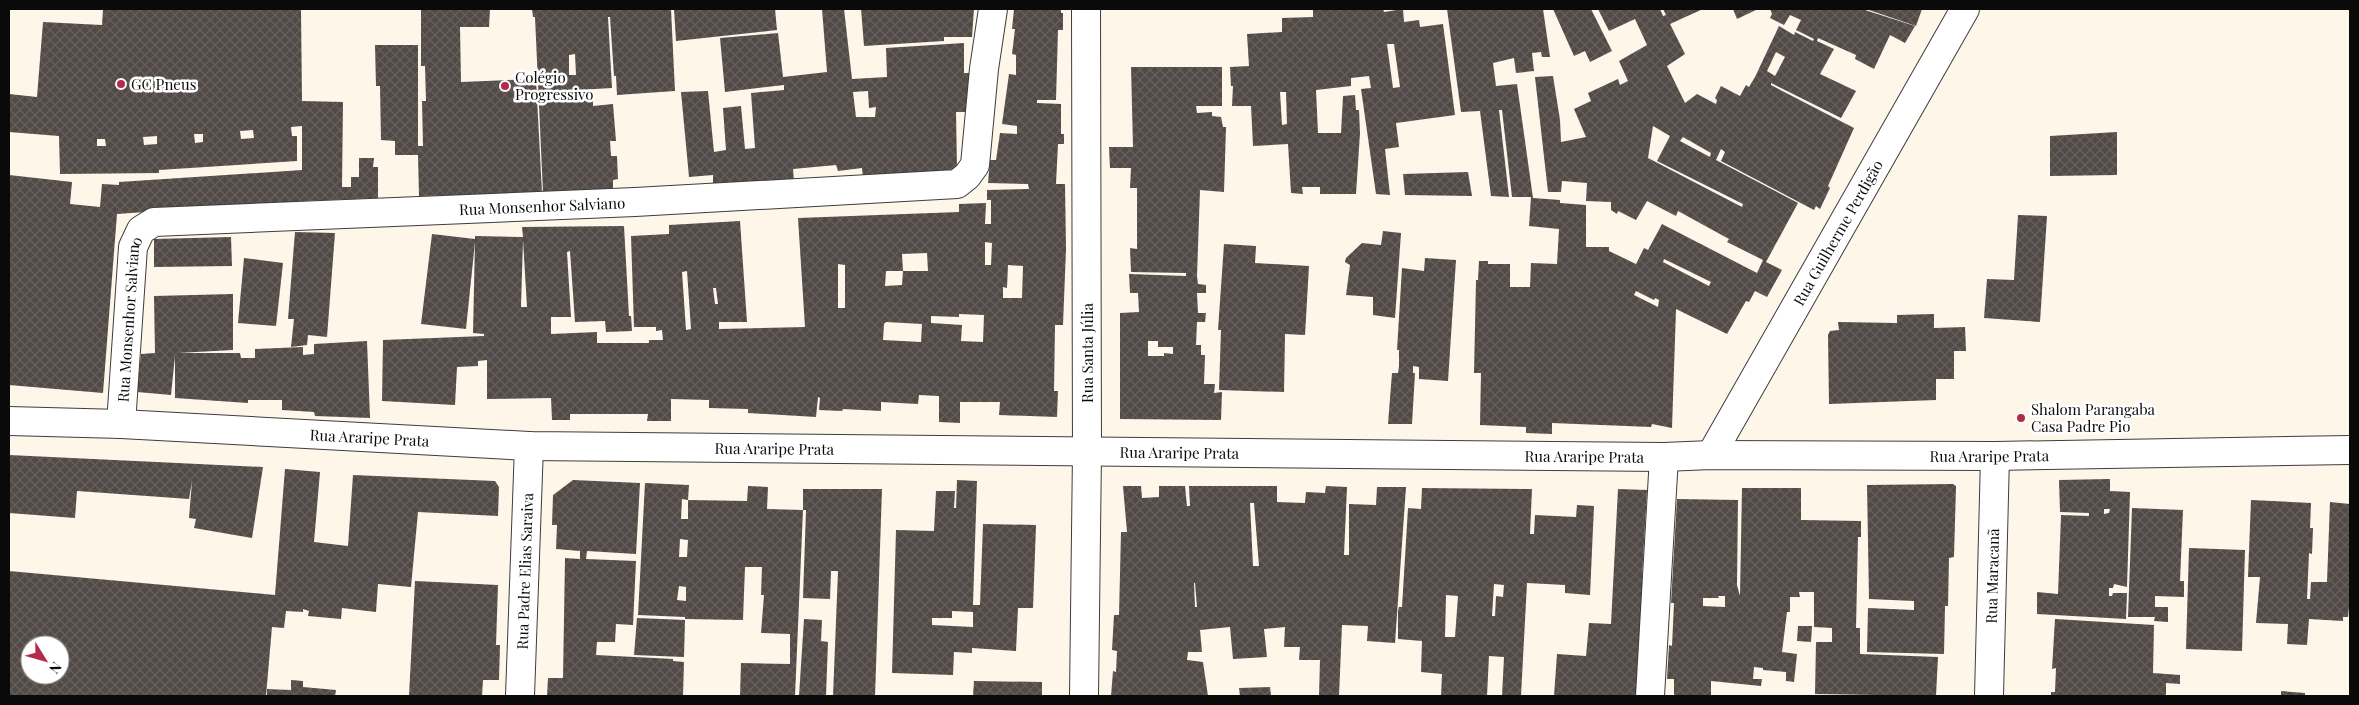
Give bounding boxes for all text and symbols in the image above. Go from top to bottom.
place label: Colégio Progressivo [515,67,593,104]
place label: GC Pneus [131,74,196,94]
marker: GC Pneus [115,78,127,90]
marker: Colégio Progressivo [499,80,511,92]
street label: Rua Guilherme Perdigão [1788,156,1887,309]
street label: Rua Monsenhor Salviano [459,192,626,219]
street label: Rua Monsenhor Salviano [113,233,147,403]
street label: Rua Santa Júlia [1077,303,1097,403]
place label: Shalom Parangaba Casa Padre Pio [2031,399,2156,436]
marker: Shalom Parangaba Casa Padre Pio [2015,412,2027,424]
street label: Rua Araripe Prata [309,424,430,451]
street label: Rua Araripe Prata [715,438,835,459]
street label: Rua Araripe Prata [1119,442,1240,463]
street label: Rua Araripe Prata [1929,445,2050,466]
street label: Rua Araripe Prata [1524,446,1645,467]
street label: Rua Padre Elias Saraiva [512,492,537,650]
street label: Rua Maracanã [1981,528,2003,624]
north arrow [20,635,70,685]
text: N [45,658,66,678]

